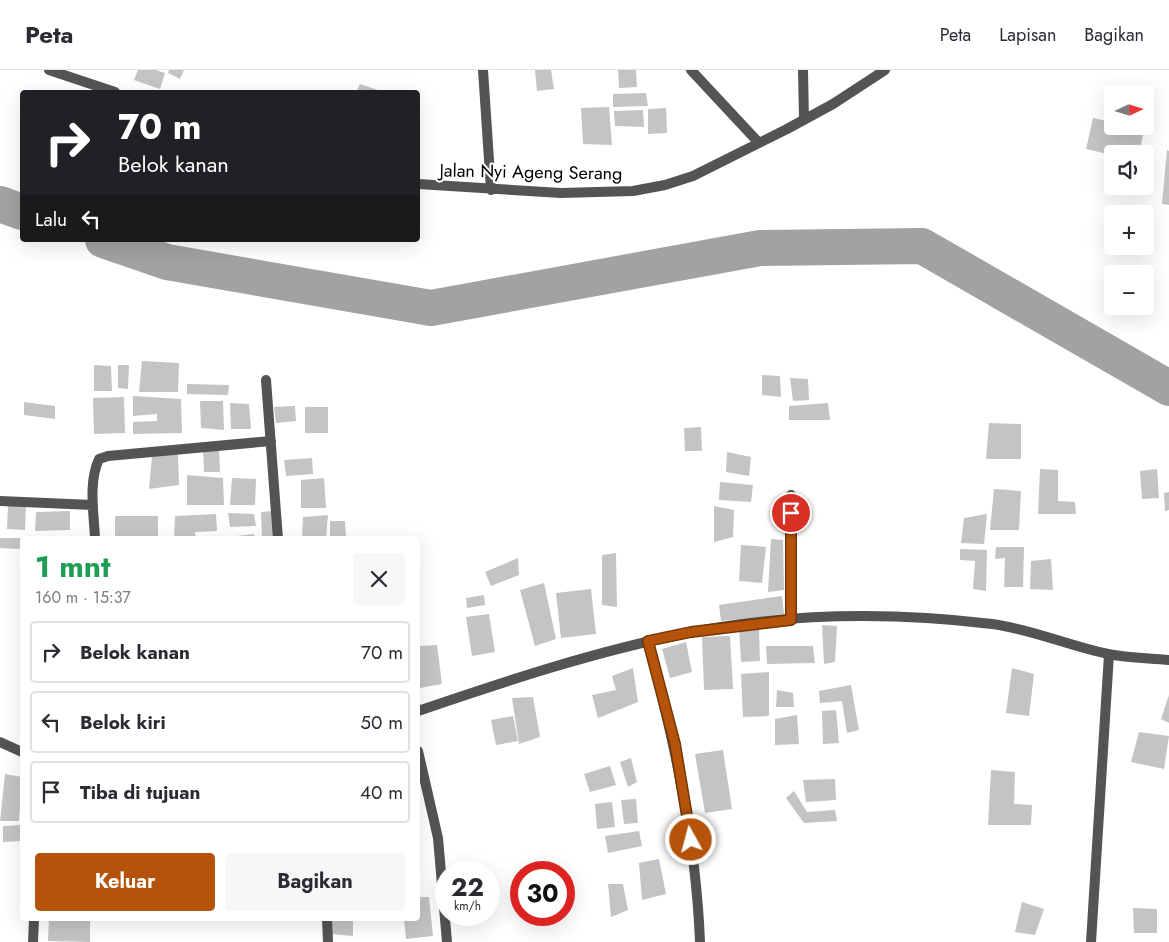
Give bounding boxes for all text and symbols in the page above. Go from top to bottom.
text: Peta [25,17,74,52]
text: Peta [940,22,971,48]
text: Lapisan [999,22,1056,48]
text: Bagikan [1084,22,1144,48]
north arrow [1104,85,1154,135]
map controls [1104,85,1154,315]
text: 70 m [118,102,201,152]
icon: right [35,110,100,175]
button: sound [1104,145,1154,195]
text: Belok kanan [118,148,229,180]
street label: Jalan Nyi Ageng Serang [437,157,623,187]
icon: left [77,205,105,233]
button: + [1104,205,1154,255]
text: Lalu [35,206,67,233]
button: − [1104,265,1154,315]
pin [770,492,812,534]
icon: arrive [777,499,805,527]
text: 1 mnt [35,545,111,588]
button: close [353,553,405,605]
text: 160 m · 15:37 [35,586,131,609]
icon: right [37,638,65,666]
text: Belok kanan [80,639,190,666]
text: 70 m [361,639,403,666]
icon: left [37,708,65,736]
text: Belok kiri [80,709,166,736]
text: 50 m [360,709,403,736]
icon: arrive [37,778,65,806]
text: Tiba di tujuan [80,779,200,806]
text: 40 m [360,779,403,806]
position arrow [664,813,716,865]
button: Keluar [35,853,215,911]
button: Bagikan [225,853,405,911]
speed limit sign: 30 [510,861,575,926]
text: 22 [451,869,484,905]
text: km/h [454,897,481,915]

